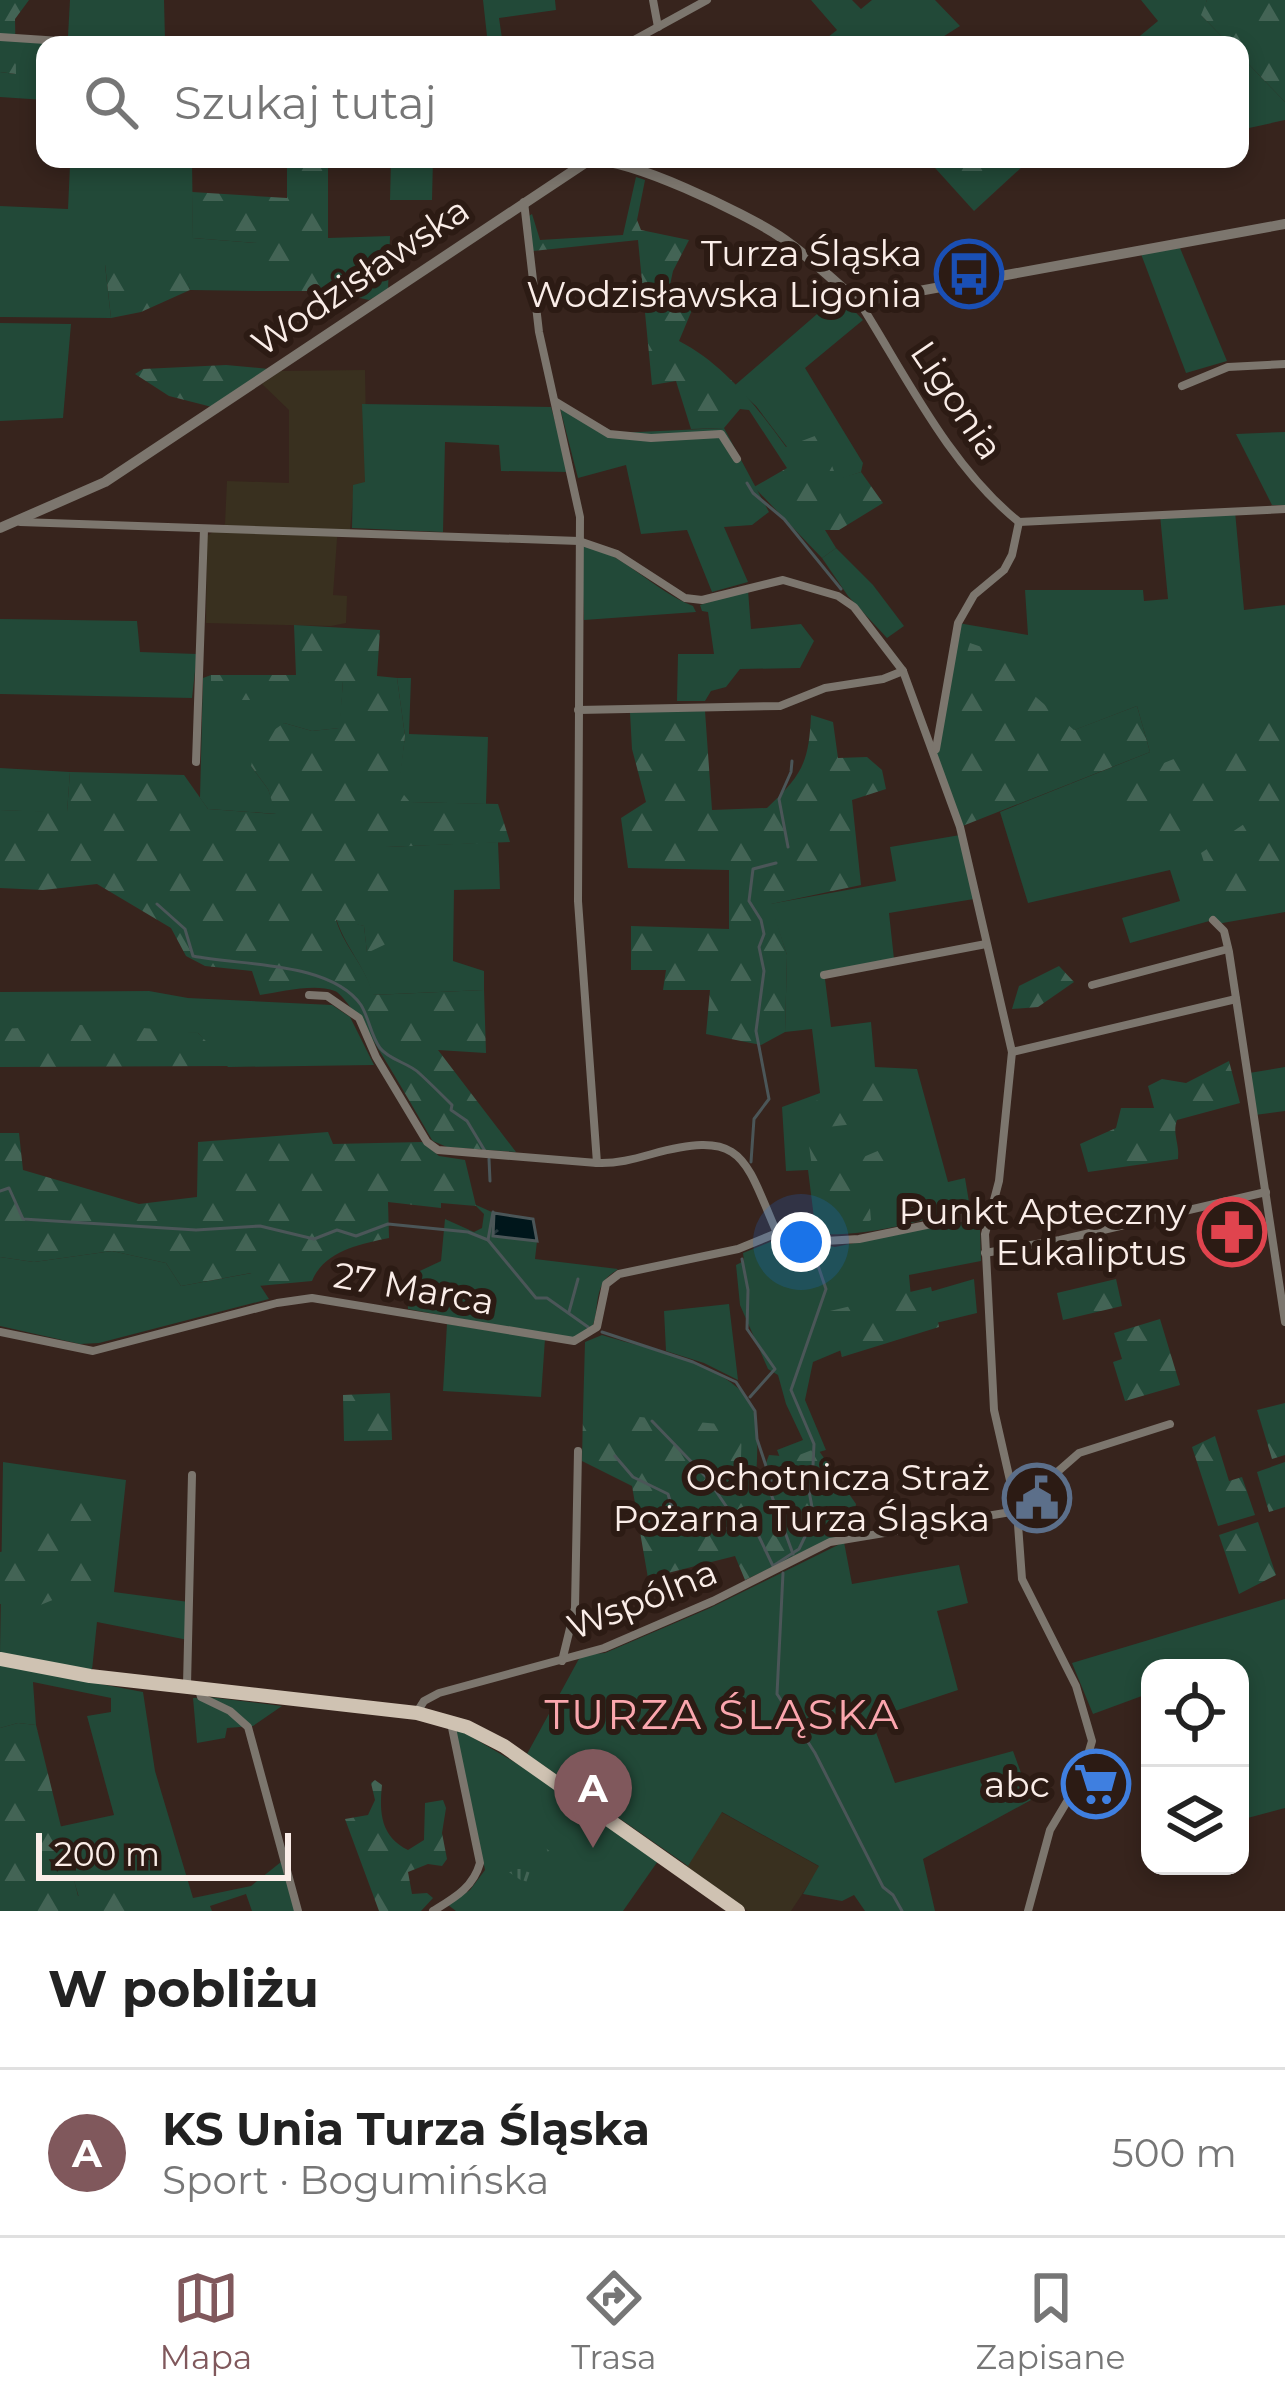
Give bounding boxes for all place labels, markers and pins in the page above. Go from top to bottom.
place label: Turza Śląska Wodzisławska Ligonia [526,231,922,316]
bus stop icon: Turza Śląska Wodzisławska Ligonia [934,239,1004,309]
place label: Punkt Apteczny Eukaliptus [899,1189,1186,1274]
pharmacy icon: Punkt Apteczny Eukaliptus [1197,1197,1267,1267]
place label: Ochotnicza Straż Pożarna Turza Śląska [613,1455,990,1540]
public building icon: Ochotnicza Straż Pożarna Turza Śląska [1002,1463,1072,1533]
pin: A [554,1749,632,1848]
supermarket icon: abc [1061,1749,1131,1819]
place label: abc [984,1762,1050,1806]

